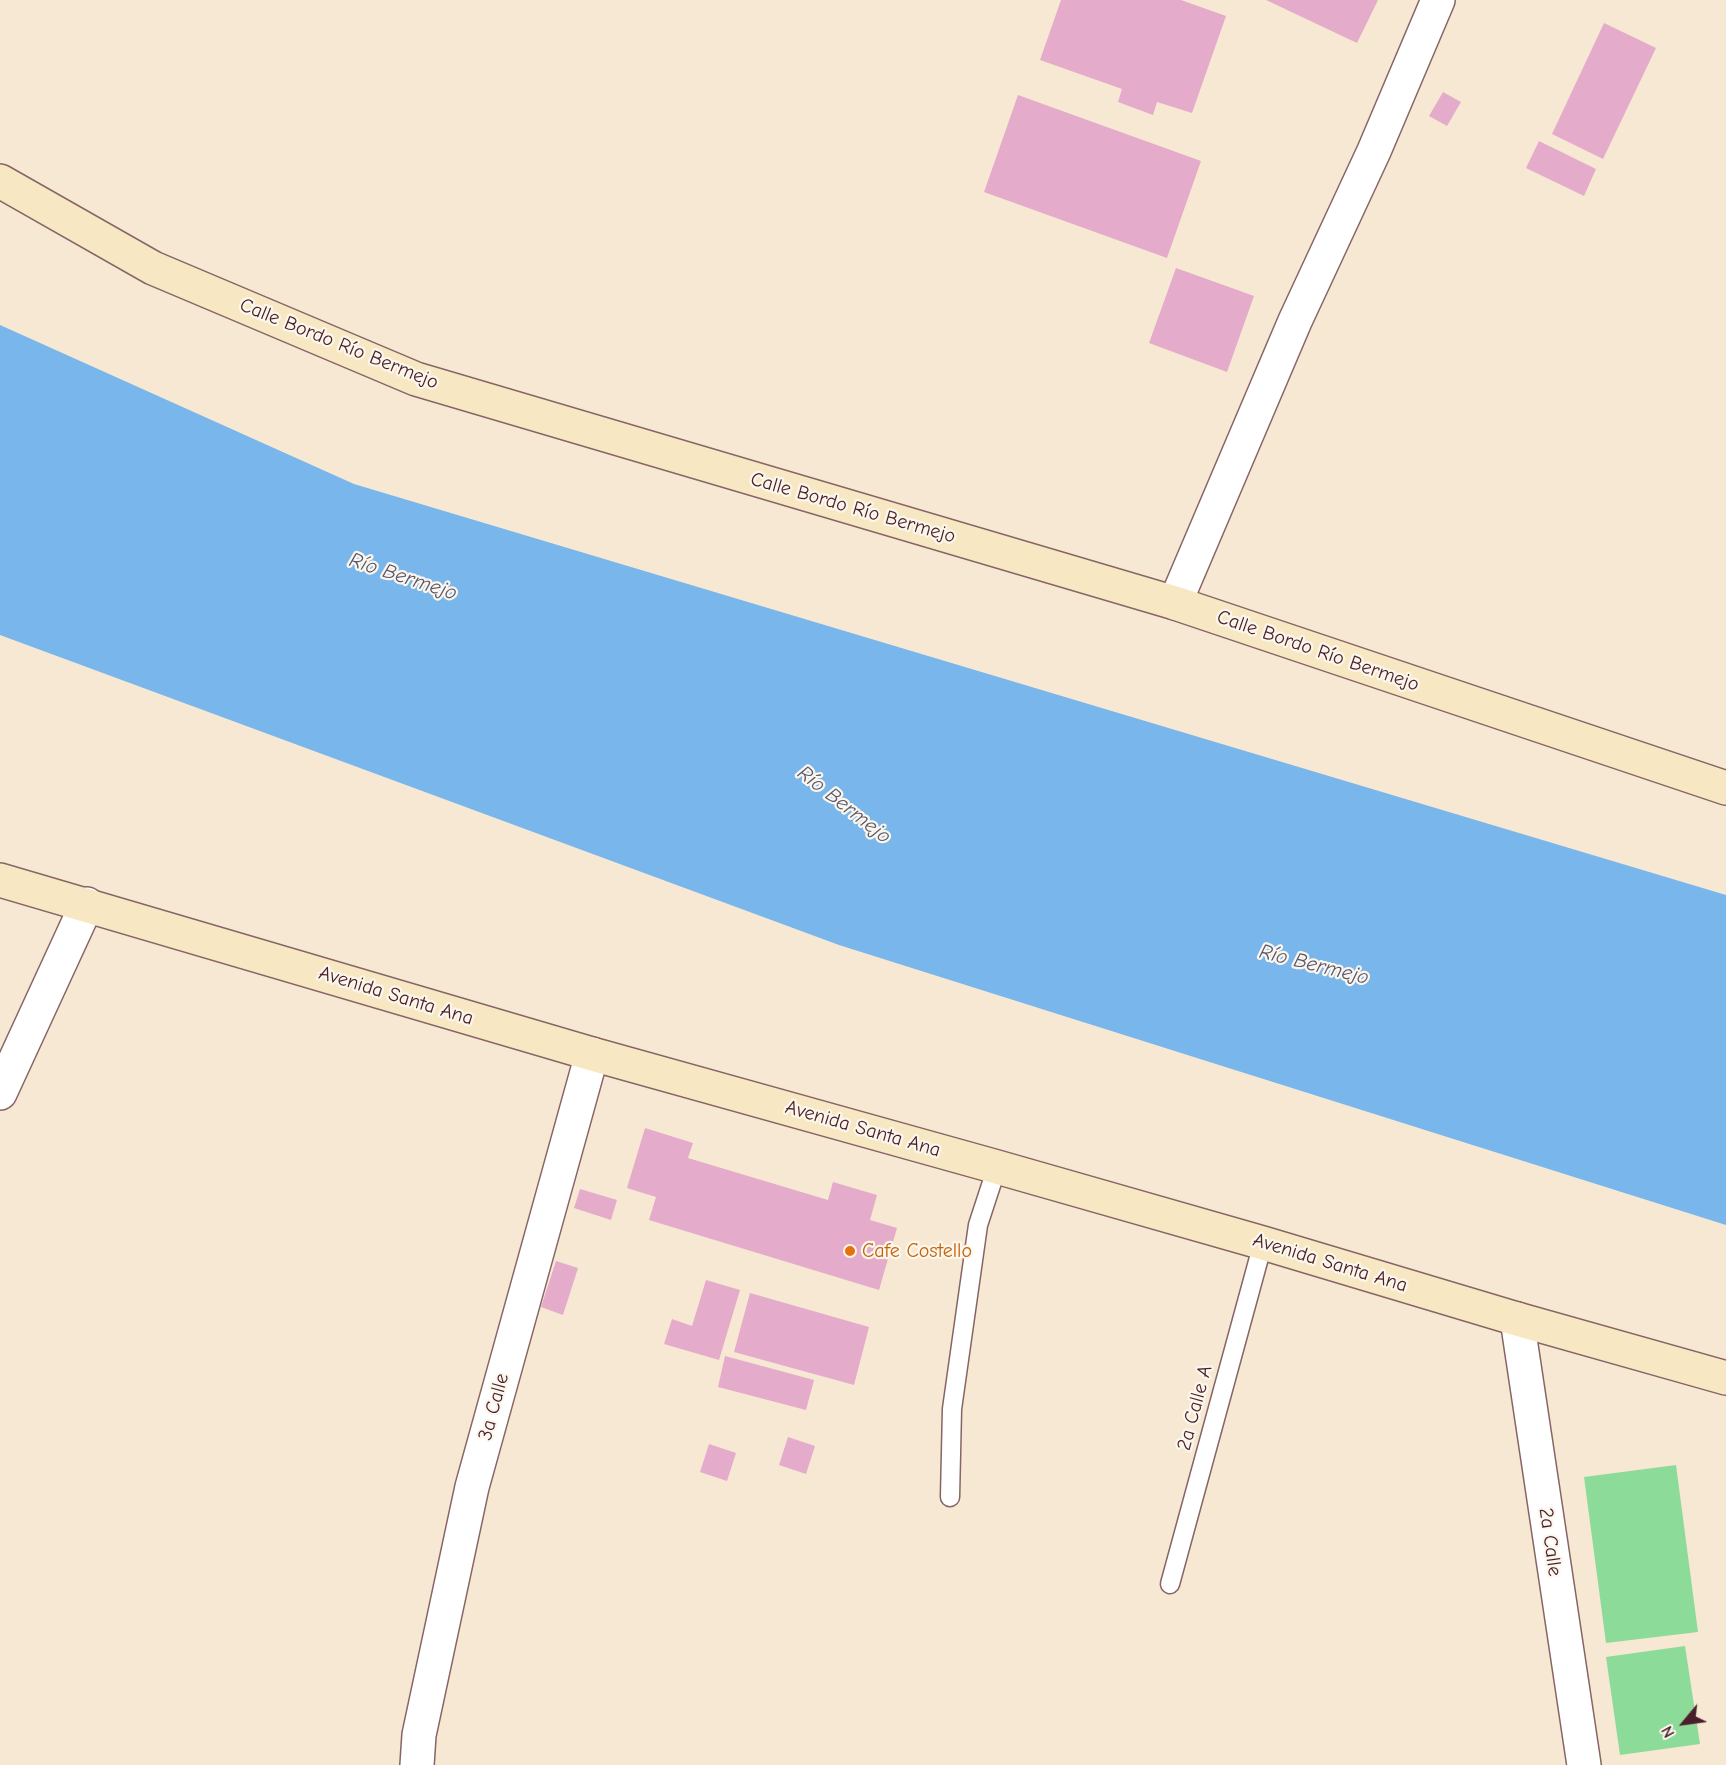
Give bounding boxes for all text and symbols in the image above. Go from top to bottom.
street label: Calle Bordo Río Bermejo [236,293,442,395]
street label: Calle Bordo Río Bermejo [748,467,958,549]
water label: Río Bermejo [346,548,460,606]
street label: Calle Bordo Río Bermejo [1214,605,1422,697]
water label: Río Bermejo [792,761,896,849]
water label: Río Bermejo [1257,939,1371,991]
street label: Avenida Santa Ana [316,961,476,1031]
street label: Avenida Santa Ana [783,1095,943,1163]
street label: Avenida Santa Ana [1250,1228,1410,1298]
place label: Cafe Costello [862,1239,972,1263]
marker: Cafe Costello [843,1244,857,1258]
street label: 2a Calle A [1172,1363,1218,1453]
street label: 3a Calle [474,1371,514,1443]
street label: 2a Calle [1533,1506,1567,1578]
north arrow [1654,1693,1714,1753]
text: N [1658,1723,1679,1741]

